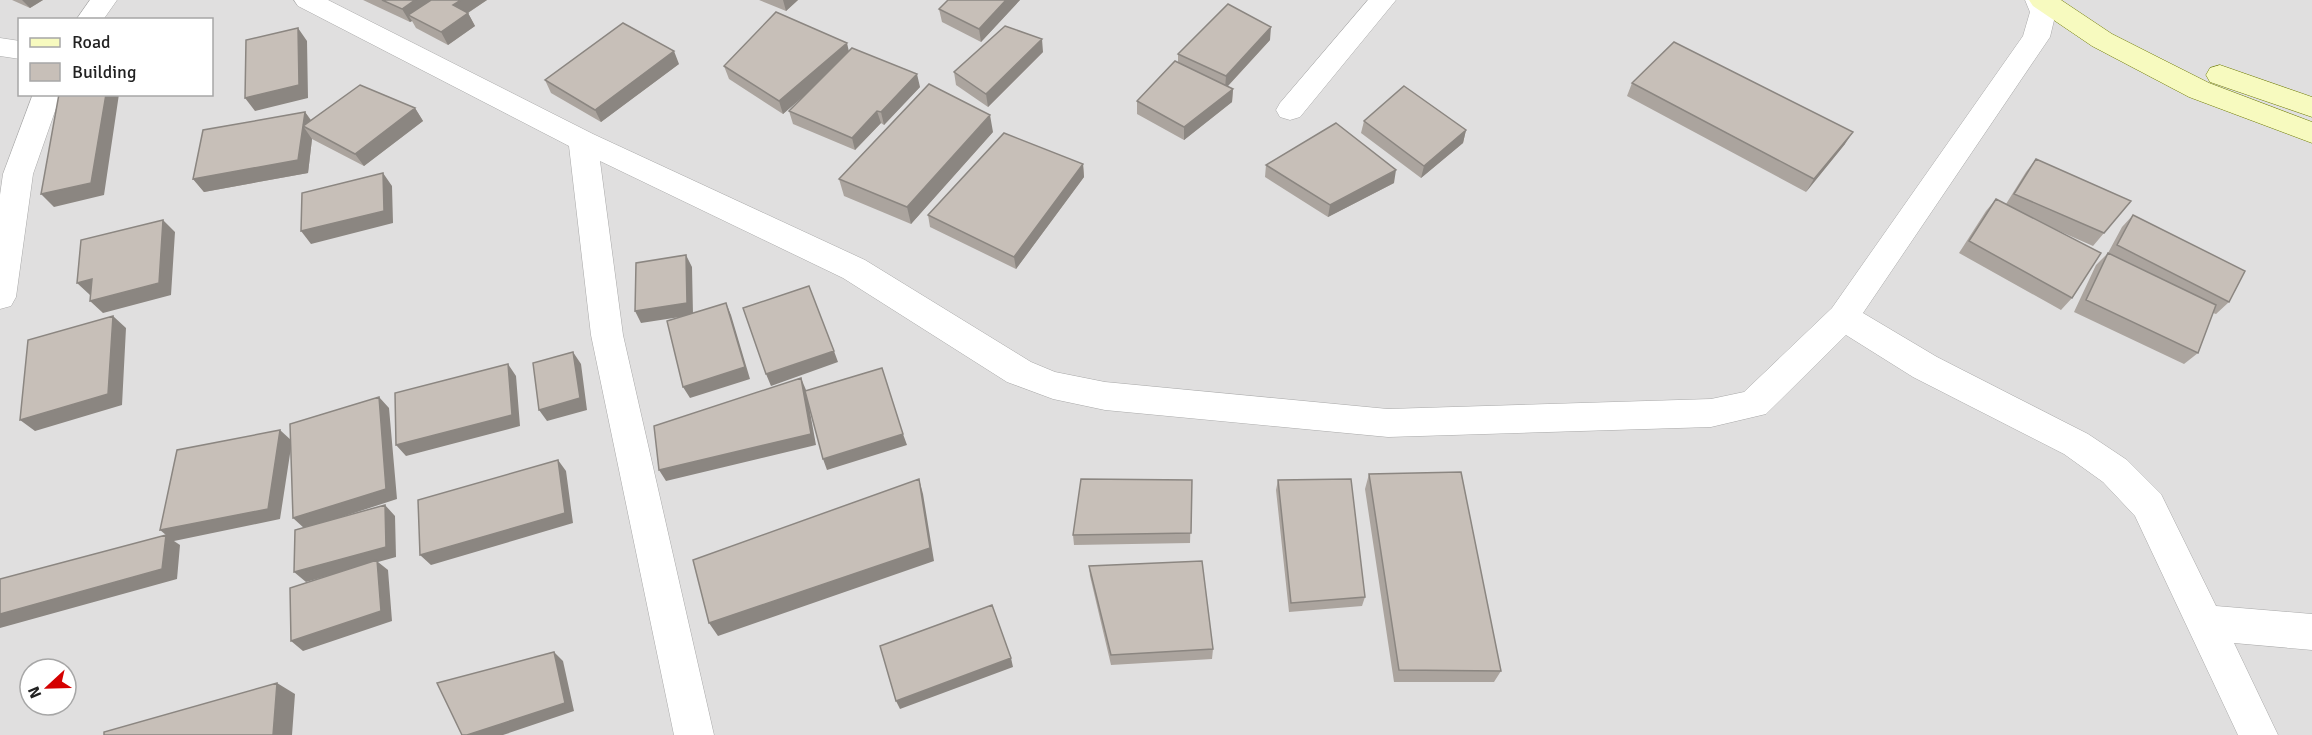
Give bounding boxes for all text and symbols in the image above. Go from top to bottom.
legend [18,18,213,96]
text: Road [72,31,111,53]
text: Building [72,61,136,83]
north arrow [18,657,78,717]
text: N [24,683,46,701]

